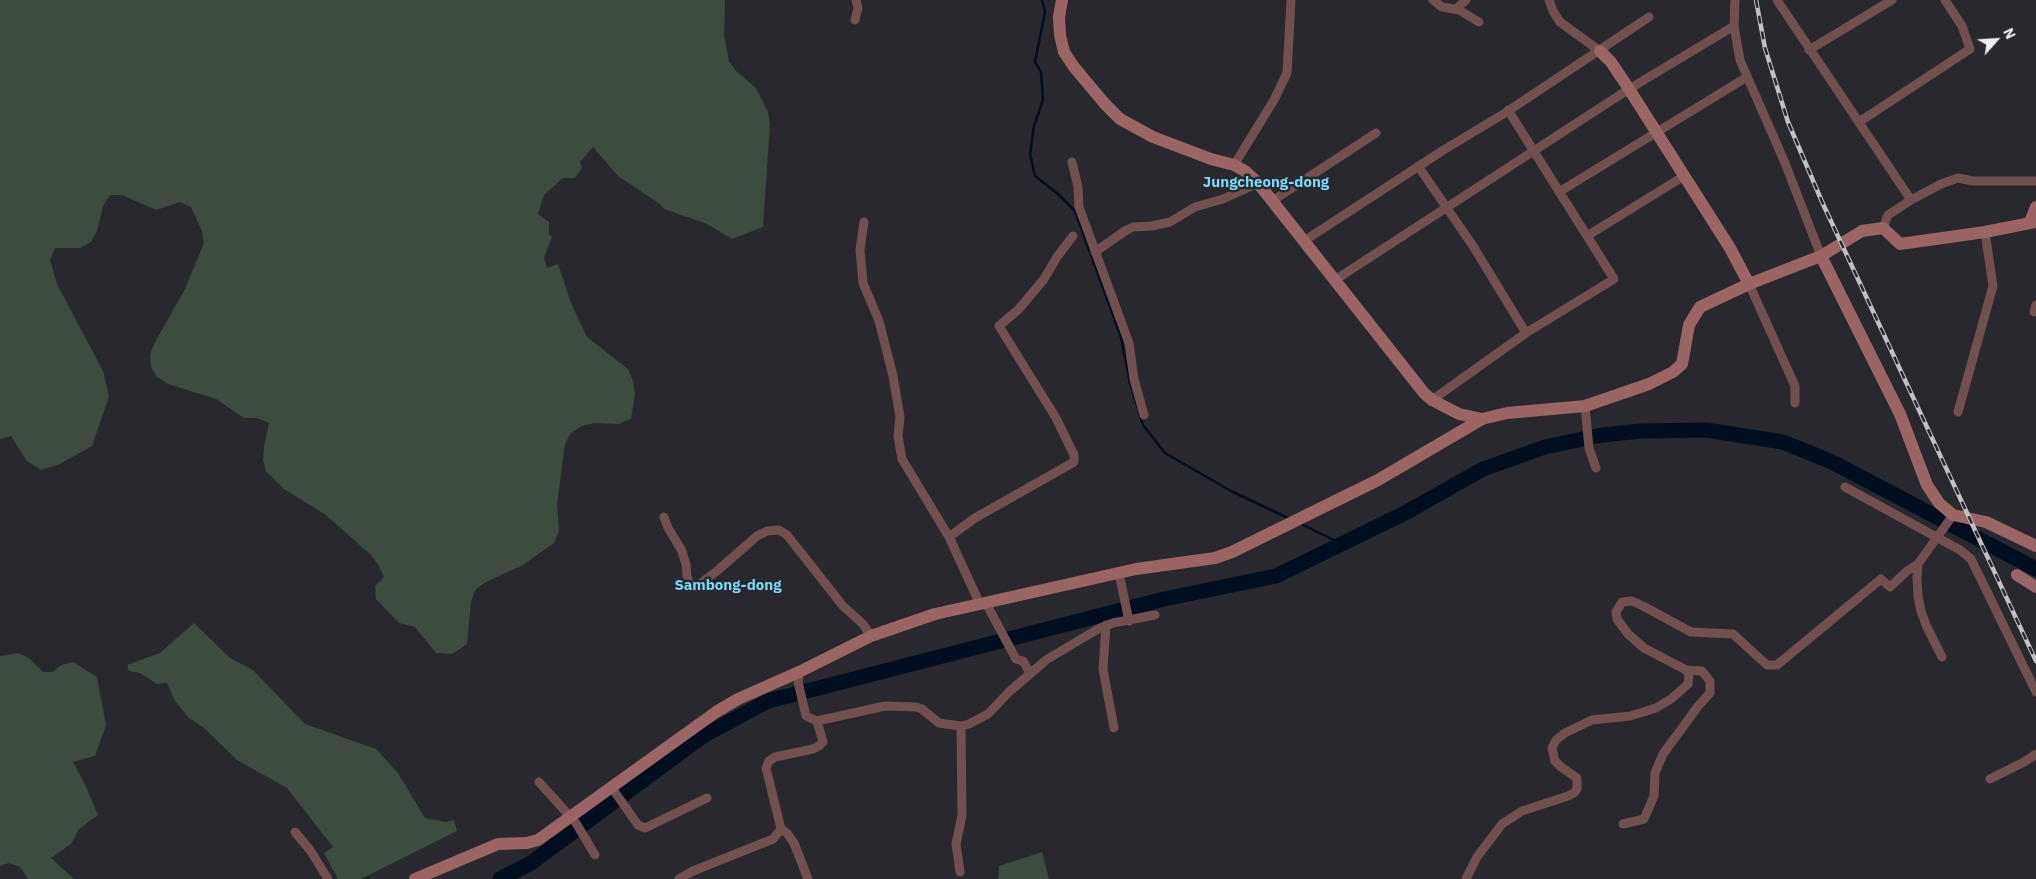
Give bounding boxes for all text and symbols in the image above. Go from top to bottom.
north arrow [1971,15,2021,65]
text: N [1999,25,2020,42]
district label: Jungcheong-dong [1203,174,1329,192]
district label: Sambong-dong [674,577,782,595]

